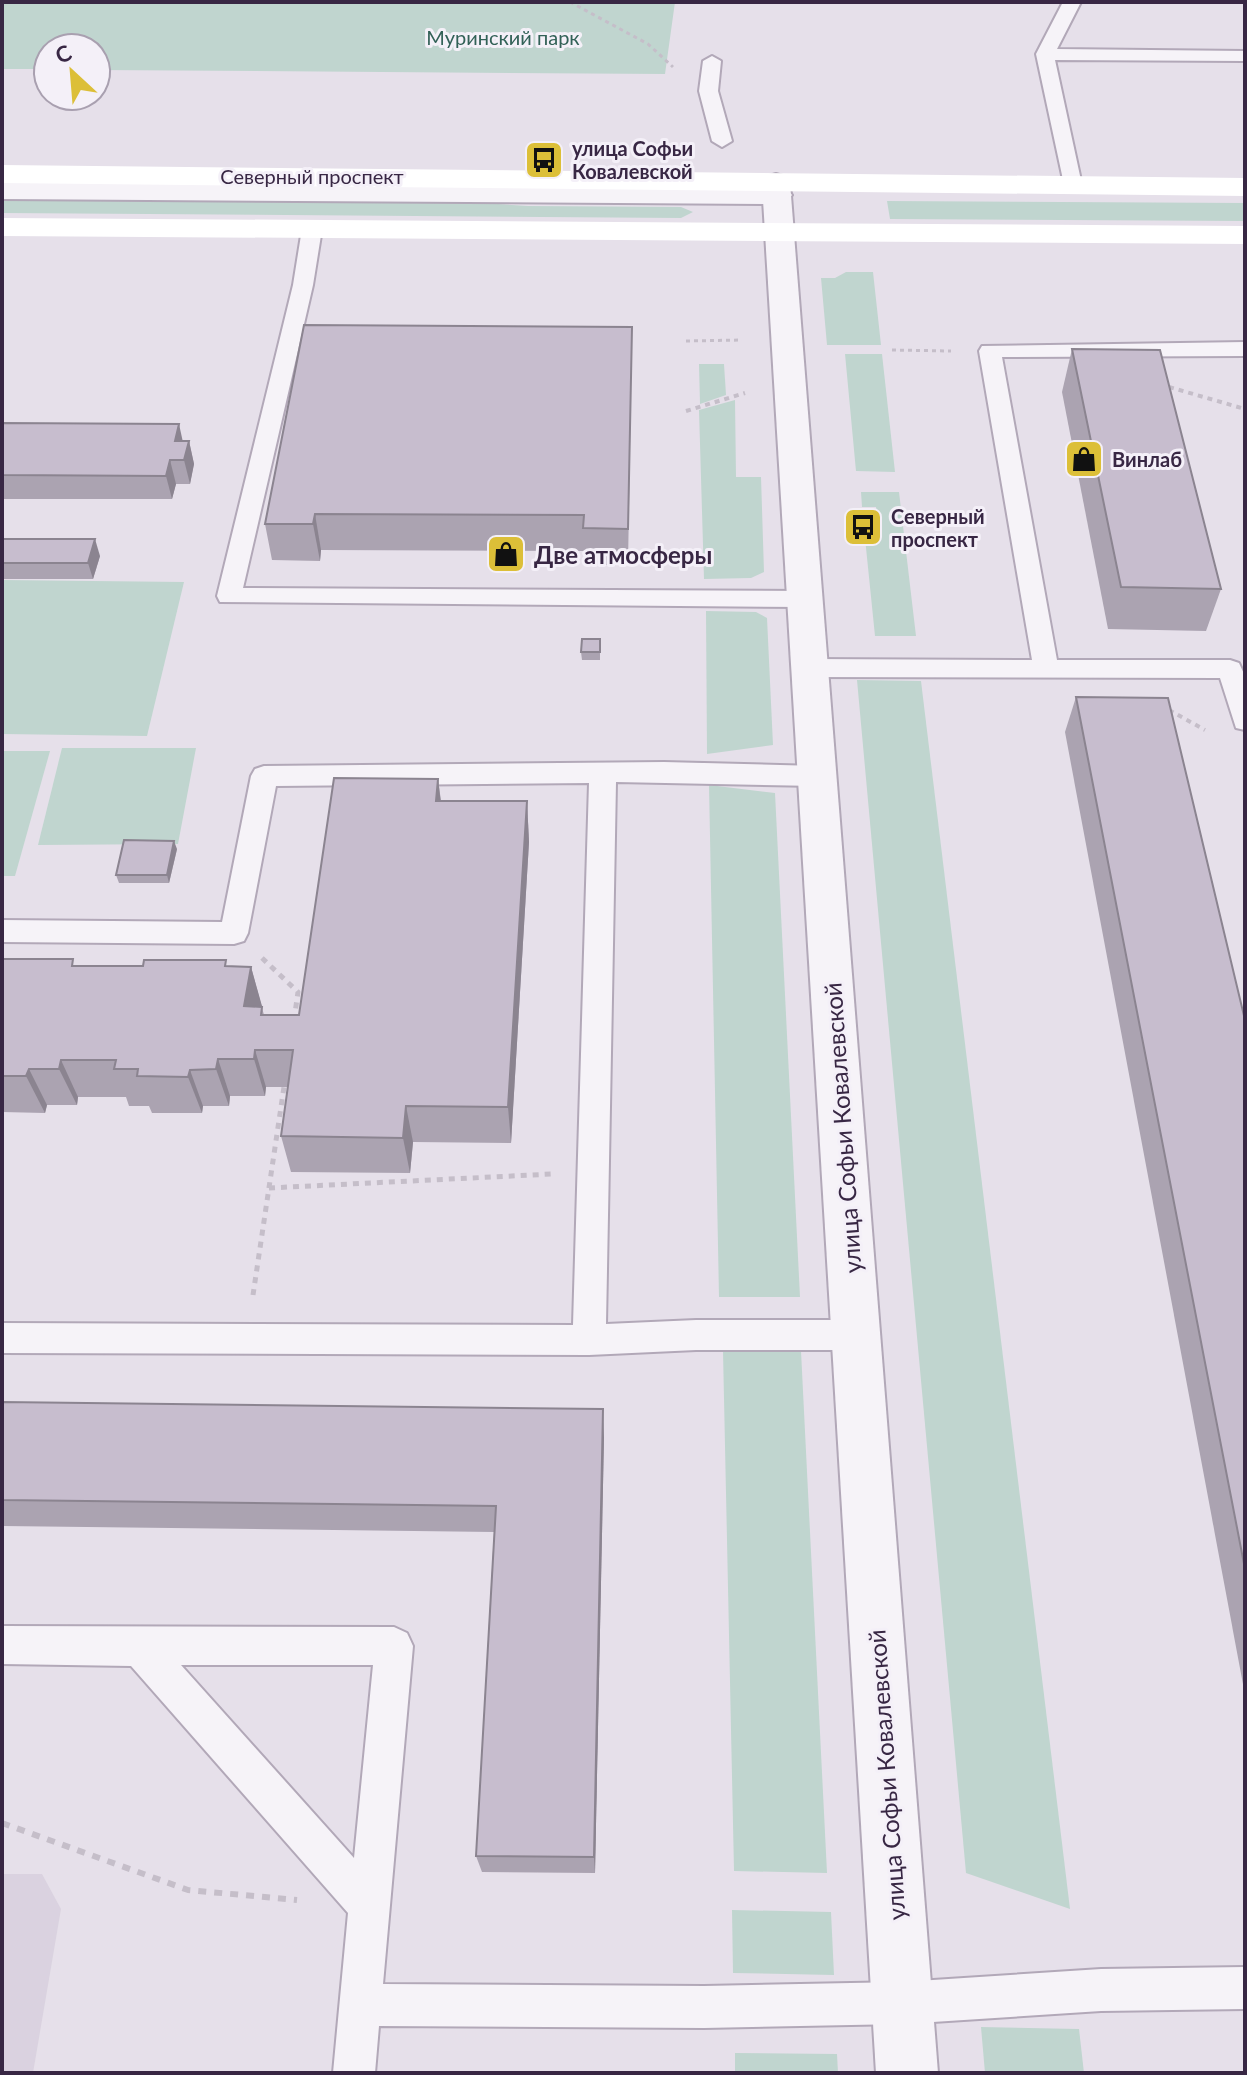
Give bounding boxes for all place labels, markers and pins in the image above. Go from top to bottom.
place label: улица Софьи Ковалевской [572,136,693,183]
bus stop icon: улица Софьи Ковалевской [523,139,565,181]
shop icon: Винлаб [1063,438,1105,480]
place label: Винлаб [1112,447,1182,471]
place label: Северный проспект [891,504,985,551]
bus stop icon: Северный проспект [842,506,884,548]
shop icon: Две атмосферы [485,533,527,575]
place label: Две атмосферы [534,540,712,569]

